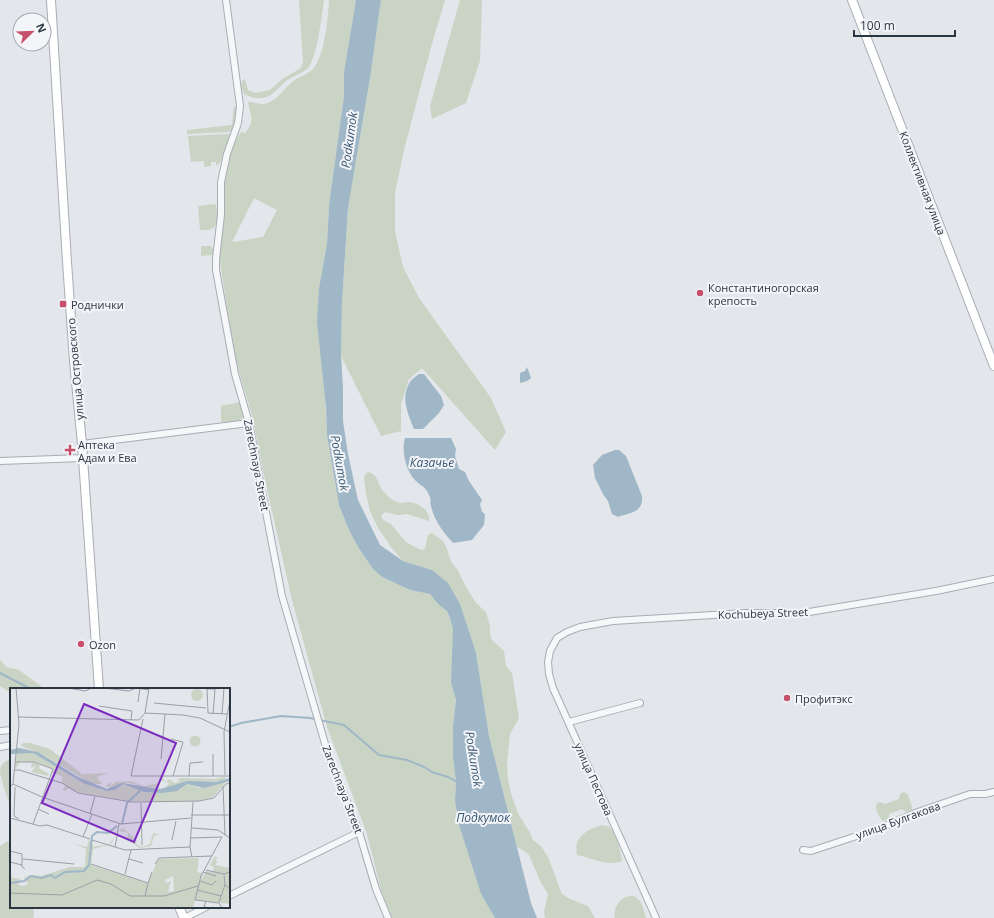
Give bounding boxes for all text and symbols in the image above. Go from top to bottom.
north arrow [12,12,52,52]
scale bar [854,12,955,38]
text: 100 m [860,17,895,34]
text: N [33,21,50,35]
water label: Podkumok [337,110,361,169]
street label: Коллективная улица [896,129,950,237]
place label: Константиногорская крепость [708,280,819,308]
marker: Константиногорская крепость [695,288,705,298]
place label: Роднички [71,297,124,312]
marker: Роднички [58,299,68,309]
street label: улица Островского [63,317,87,421]
street label: Zarechnaya Street [241,418,273,512]
water label: Podkumok [327,434,353,493]
place label: Аптека Адам и Ева [78,437,137,465]
marker: Аптека Адам и Ева [65,445,75,455]
water label: Казачье [410,454,454,471]
street label: Kochubeya Street [718,604,808,622]
place label: Ozon [89,637,116,652]
marker: Ozon [76,639,86,649]
inset map [10,688,230,908]
place label: Профитэкс [795,691,853,706]
marker: Профитэкс [782,693,792,703]
water label: Podkumok [461,730,487,789]
street label: улица Пестова [571,740,617,818]
street label: Zarechnaya Street [319,743,367,835]
street label: улица Булгакова [854,798,942,842]
water label: Подкумок [456,809,511,826]

